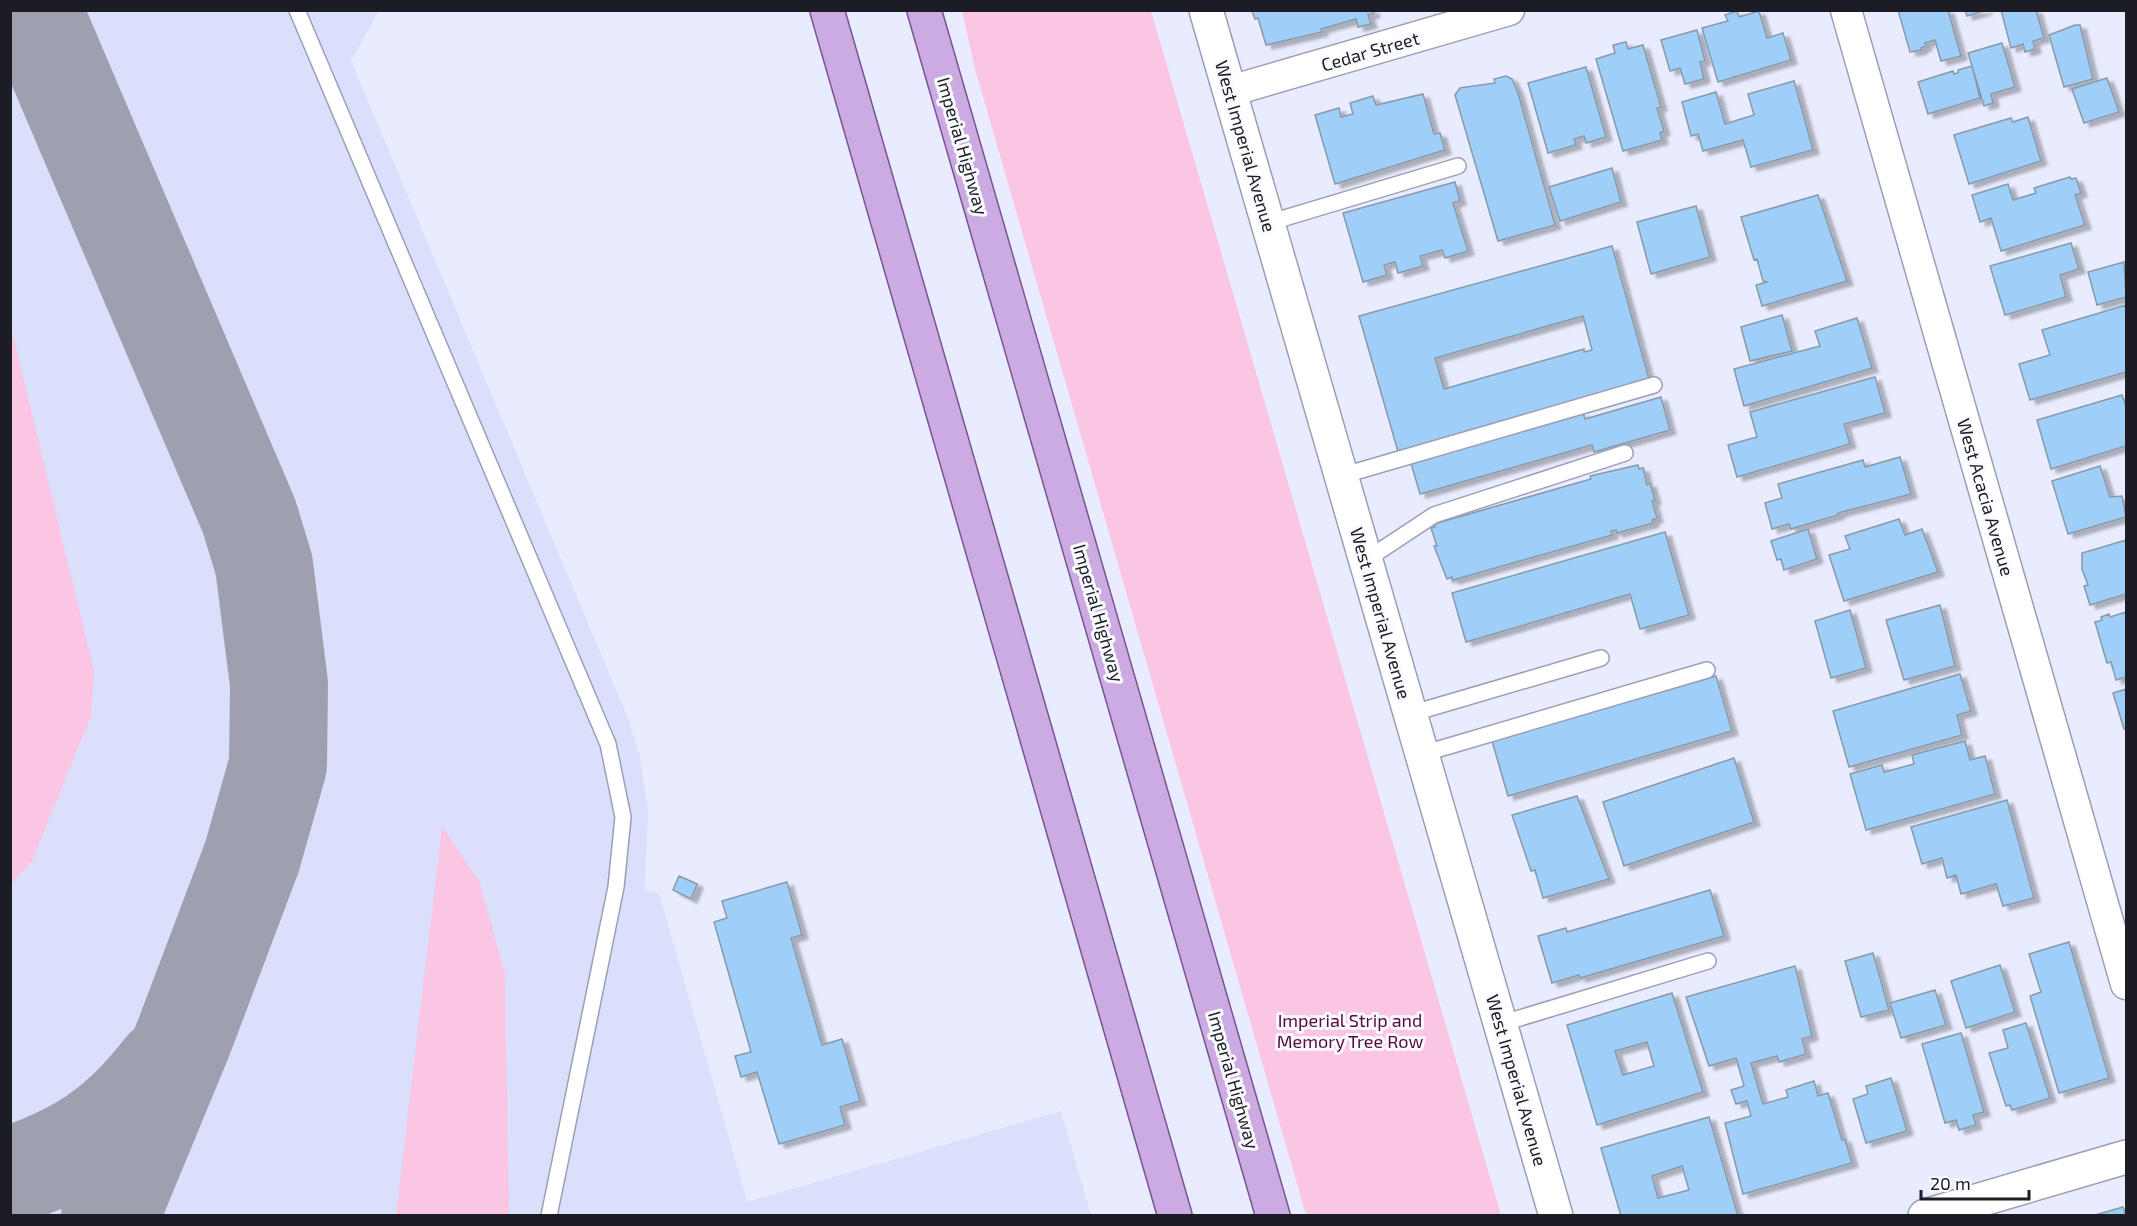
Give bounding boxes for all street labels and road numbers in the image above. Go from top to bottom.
street label: Cedar Street [1318,26,1422,75]
street label: West Imperial Avenue [1211,58,1281,234]
street label: Imperial Highway [933,75,993,218]
street label: West Acacia Avenue [1953,416,2019,578]
street label: West Imperial Avenue [1346,525,1416,701]
street label: Imperial Highway [1069,542,1129,685]
street label: West Imperial Avenue [1482,992,1552,1168]
street label: Imperial Highway [1204,1009,1264,1152]

